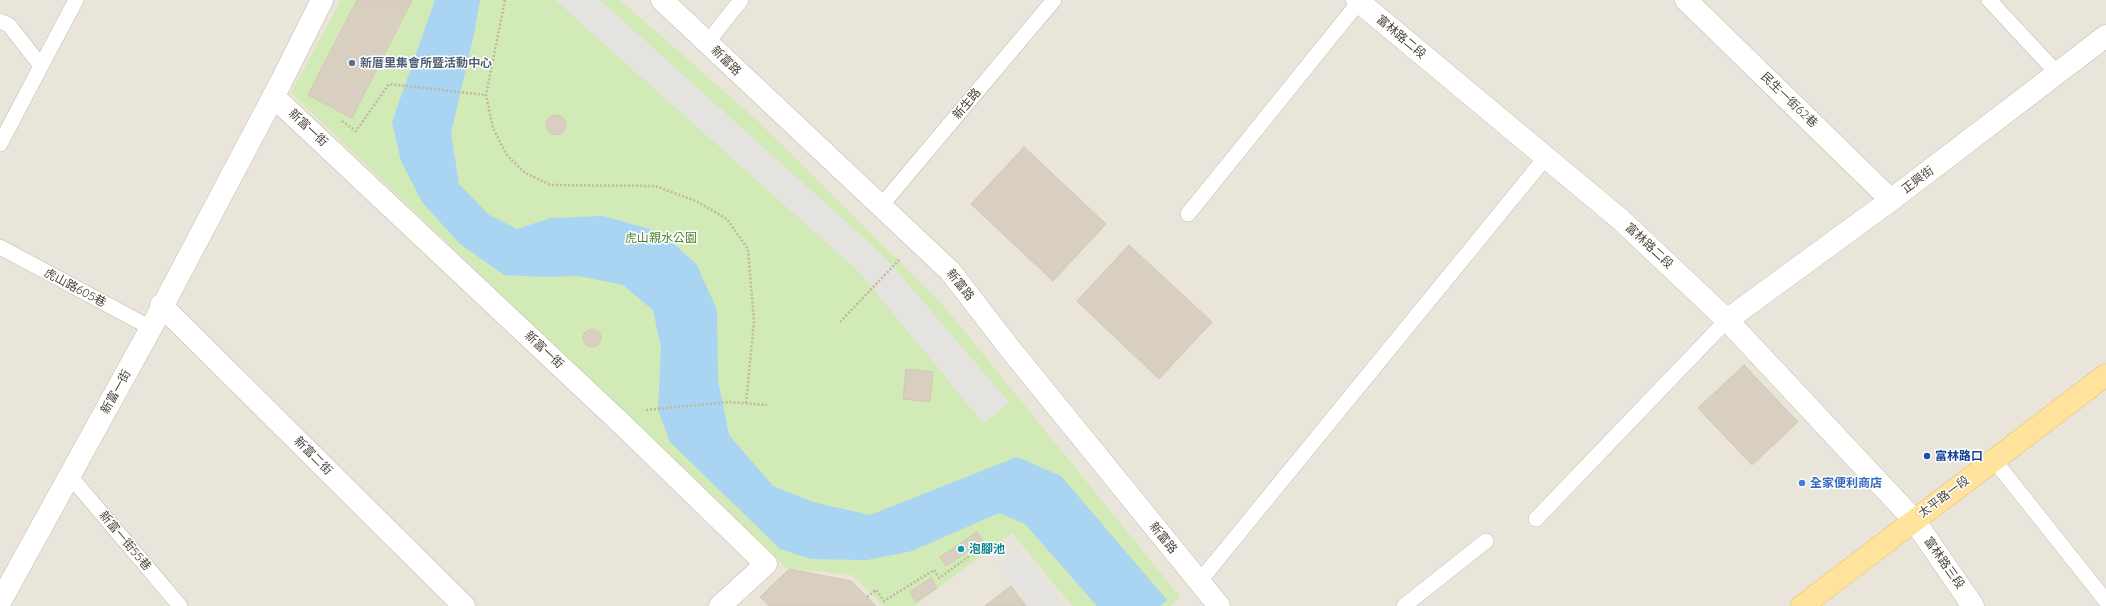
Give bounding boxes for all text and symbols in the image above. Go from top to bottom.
street label: 富林路二段 [1373,12,1429,62]
street label: 新富路 [708,43,744,79]
place label: 新厝里集會所暨活動中心 [360,56,492,70]
marker: 新厝里集會所暨活動中心 [347,58,357,68]
street label: 民生一街62巷 [1758,69,1820,131]
street label: 新生路 [950,86,984,122]
street label: 新富一街 [286,106,330,150]
street label: 正興街 [1899,163,1937,197]
street label: 富林路二段 [1622,220,1676,272]
park label: 虎山親水公園 [625,231,697,245]
street label: 虎山路605巷 [42,266,108,310]
street label: 新富路 [943,266,977,304]
street label: 新富一街 [522,328,566,372]
street label: 新富一街 [98,368,134,416]
street label: 新富二街 [291,434,335,478]
place label: 富林路口 [1935,449,1983,463]
marker: 富林路口 [1922,451,1932,461]
street label: 太平路一段 [1916,473,1972,521]
place label: 全家便利商店 [1810,476,1882,490]
marker: 全家便利商店 [1797,478,1807,488]
street label: 新富一街55巷 [96,508,154,574]
street label: 新富路 [1146,519,1180,557]
street label: 富林路三段 [1921,534,1967,592]
place label: 泡腳池 [969,542,1005,556]
marker: 泡腳池 [956,544,966,554]

